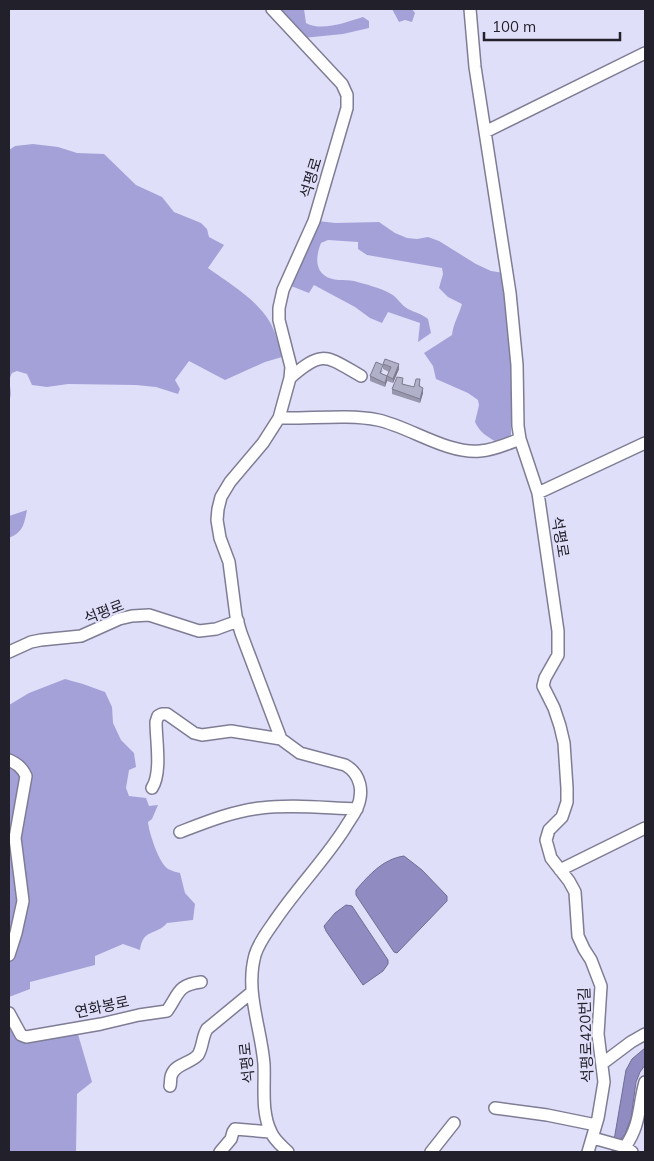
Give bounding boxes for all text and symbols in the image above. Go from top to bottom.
scale bar [484,10,620,42]
text: 100 m [492,17,536,36]
street label: 석평로 [295,155,326,200]
street label: 석평로 [548,515,573,559]
street label: 석평로 [81,595,127,628]
street label: 석평로420번길 [574,987,597,1083]
street label: 연화봉로 [73,991,131,1022]
street label: 석평로 [235,1041,258,1085]

